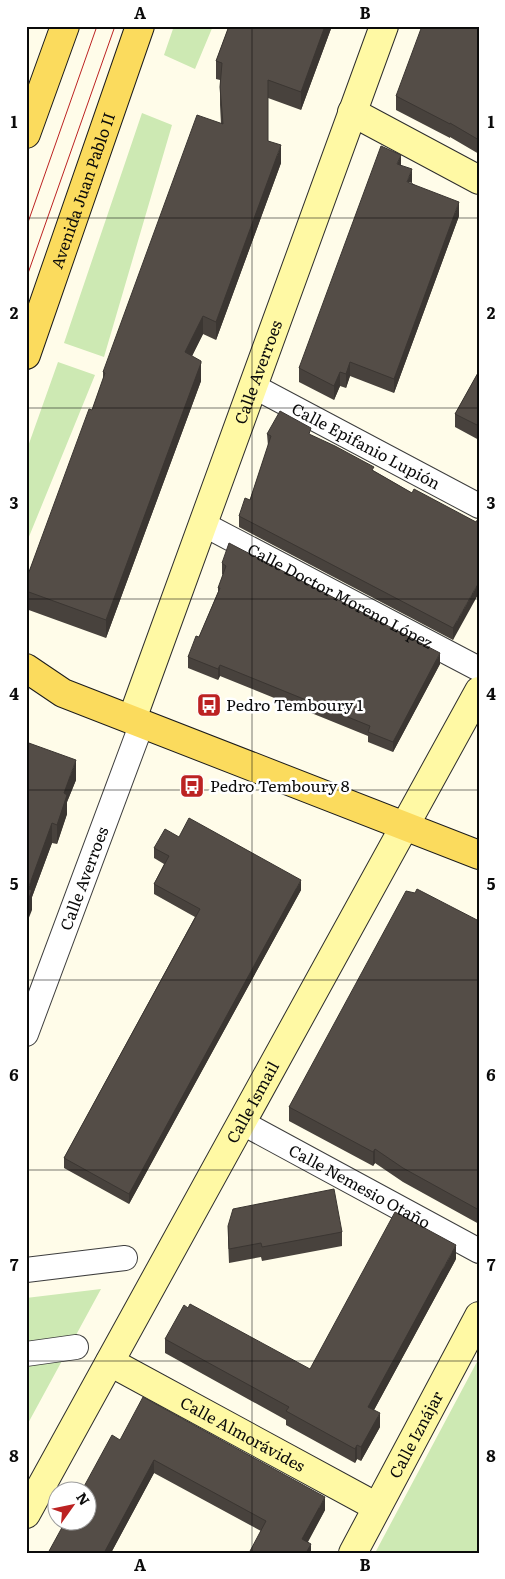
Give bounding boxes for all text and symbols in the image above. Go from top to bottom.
text: A [134,0,146,24]
text: B [359,0,371,24]
text: 1 [11,109,18,133]
street label: Avenida Juan Pablo II [44,109,120,272]
text: 1 [488,109,495,133]
text: 2 [10,300,19,324]
text: 2 [487,300,496,324]
street label: Calle Averroes [227,317,287,427]
street label: Calle Epifanio Lupión [288,396,445,495]
text: 3 [10,490,19,514]
text: 3 [487,490,496,514]
street label: Calle Doctor Moreno López [244,537,438,654]
text: 4 [9,681,19,705]
text: 4 [486,681,496,705]
bus stop icon: Pedro Temboury 1 [196,692,222,718]
place label: Pedro Temboury 1 [226,692,364,716]
bus stop icon: Pedro Temboury 8 [179,773,205,799]
place label: Pedro Temboury 8 [210,773,350,797]
street label: Calle Averroes [53,823,113,933]
text: 5 [10,871,19,895]
text: 5 [487,871,496,895]
street label: Calle Ismail [219,1056,284,1147]
text: 6 [9,1062,19,1086]
text: 6 [486,1062,496,1086]
street label: Calle Nemesio Otaño [285,1137,435,1234]
text: 7 [10,1252,19,1276]
text: 7 [487,1252,496,1276]
street label: Calle Iznájar [382,1386,448,1482]
street label: Calle Almorávides [176,1390,310,1477]
text: 8 [9,1443,19,1467]
text: 8 [486,1443,496,1467]
north arrow [48,1482,98,1532]
text: N [72,1488,95,1509]
text: A [134,1552,146,1576]
text: B [359,1552,371,1576]

